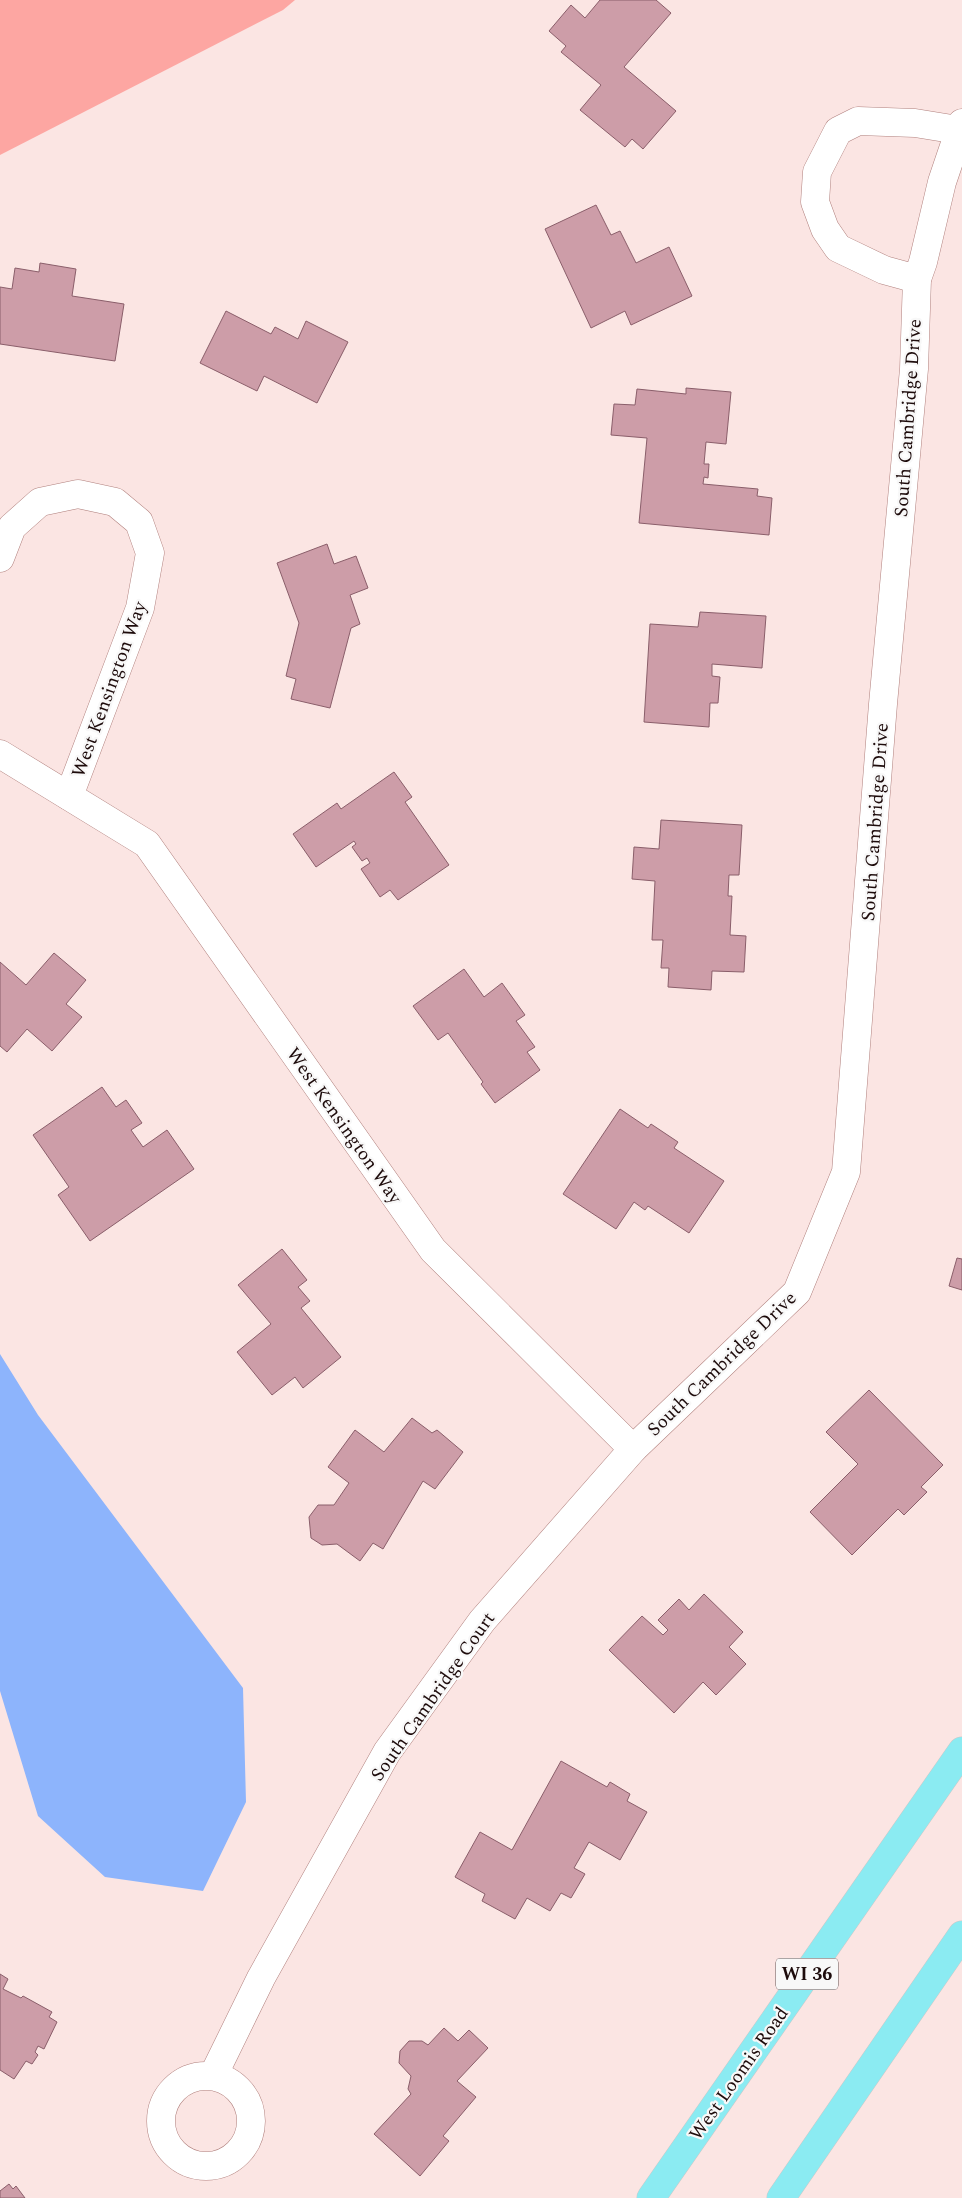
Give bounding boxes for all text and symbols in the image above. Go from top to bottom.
street label: South Cambridge Drive [887,318,930,518]
street label: West Kensington Way [64,597,155,782]
street label: South Cambridge Drive [854,722,897,922]
street label: West Kensington Way [279,1042,409,1211]
street label: South Cambridge Drive [641,1285,804,1443]
street label: South Cambridge Court [364,1606,503,1788]
road number: WI 36 [776,1958,838,1990]
street label: West Loomis Road [682,2001,796,2147]

